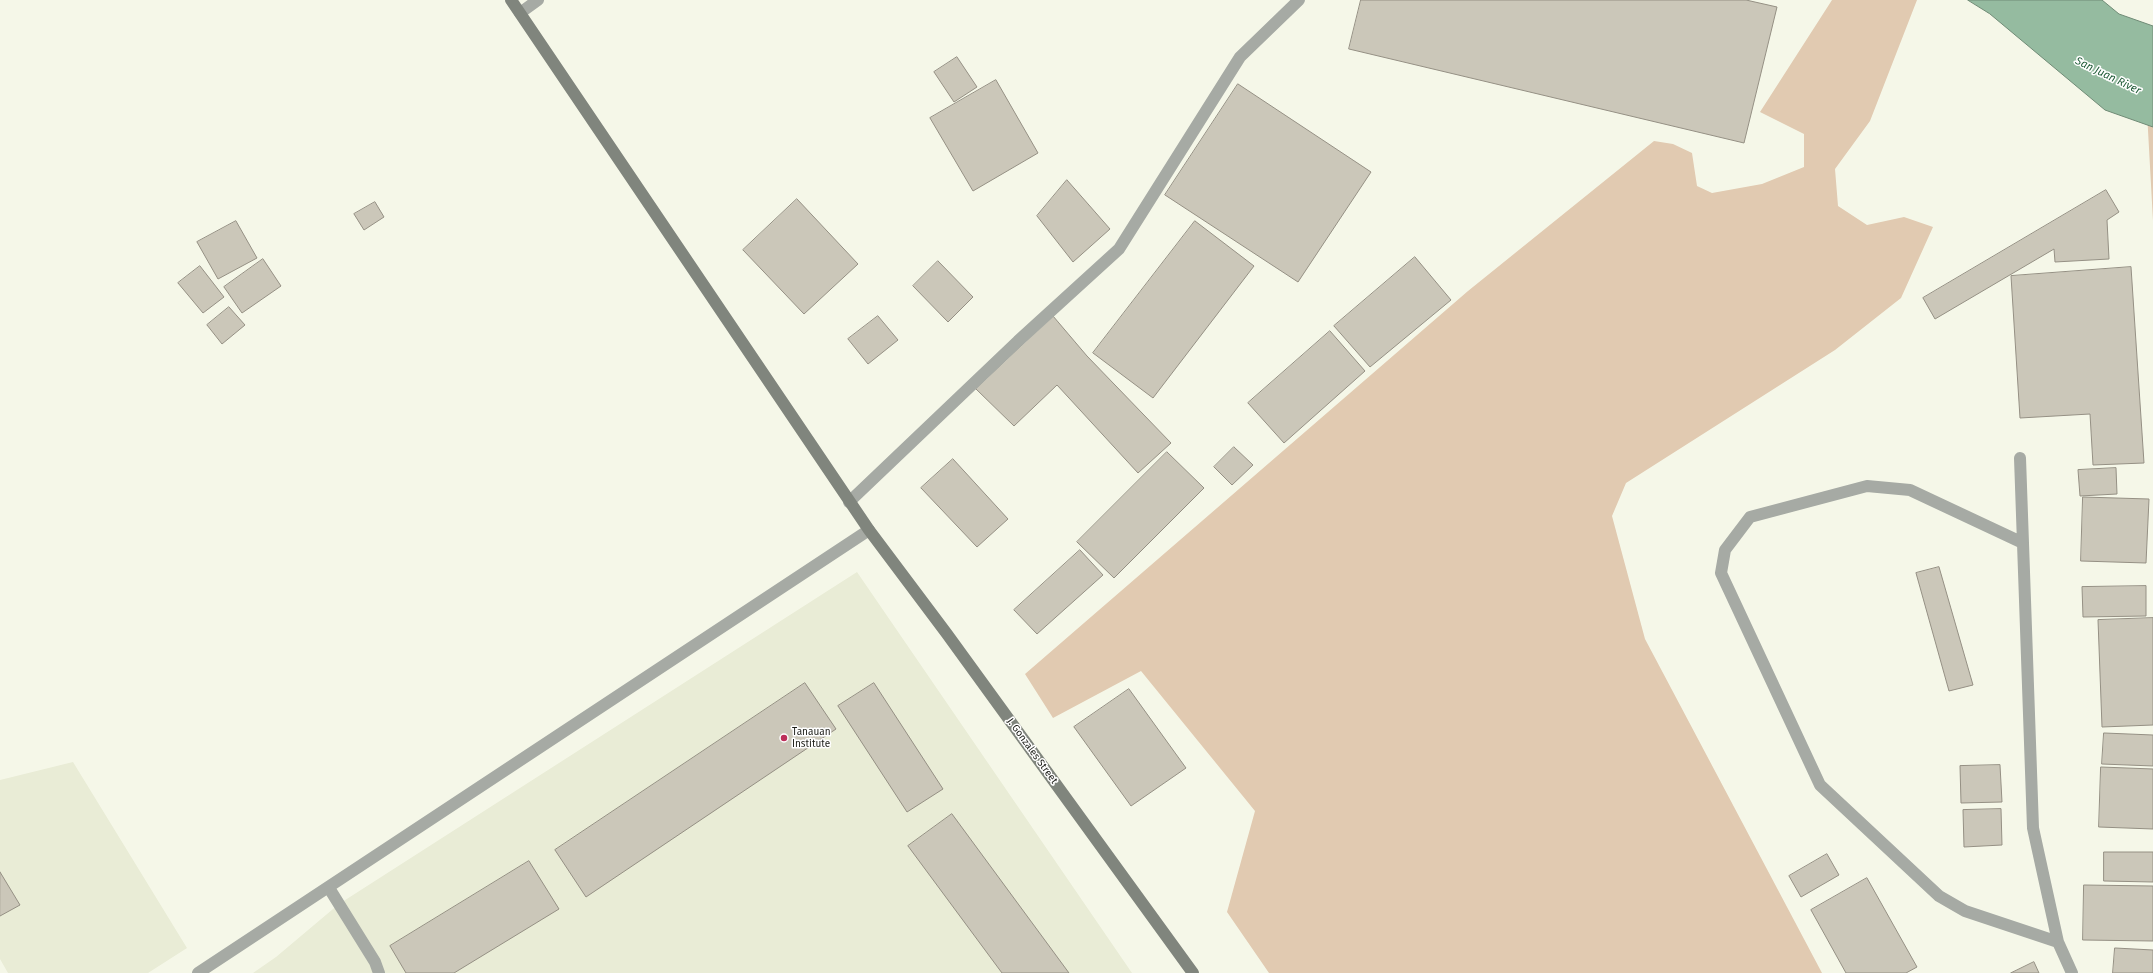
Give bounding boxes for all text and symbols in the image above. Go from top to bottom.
water label: San Juan River [2073,54,2143,98]
street label: J. Gonzales Street [1004,716,1060,786]
place label: Tanauan Institute [792,726,831,750]
marker: Tanauan Institute [779,733,789,743]

